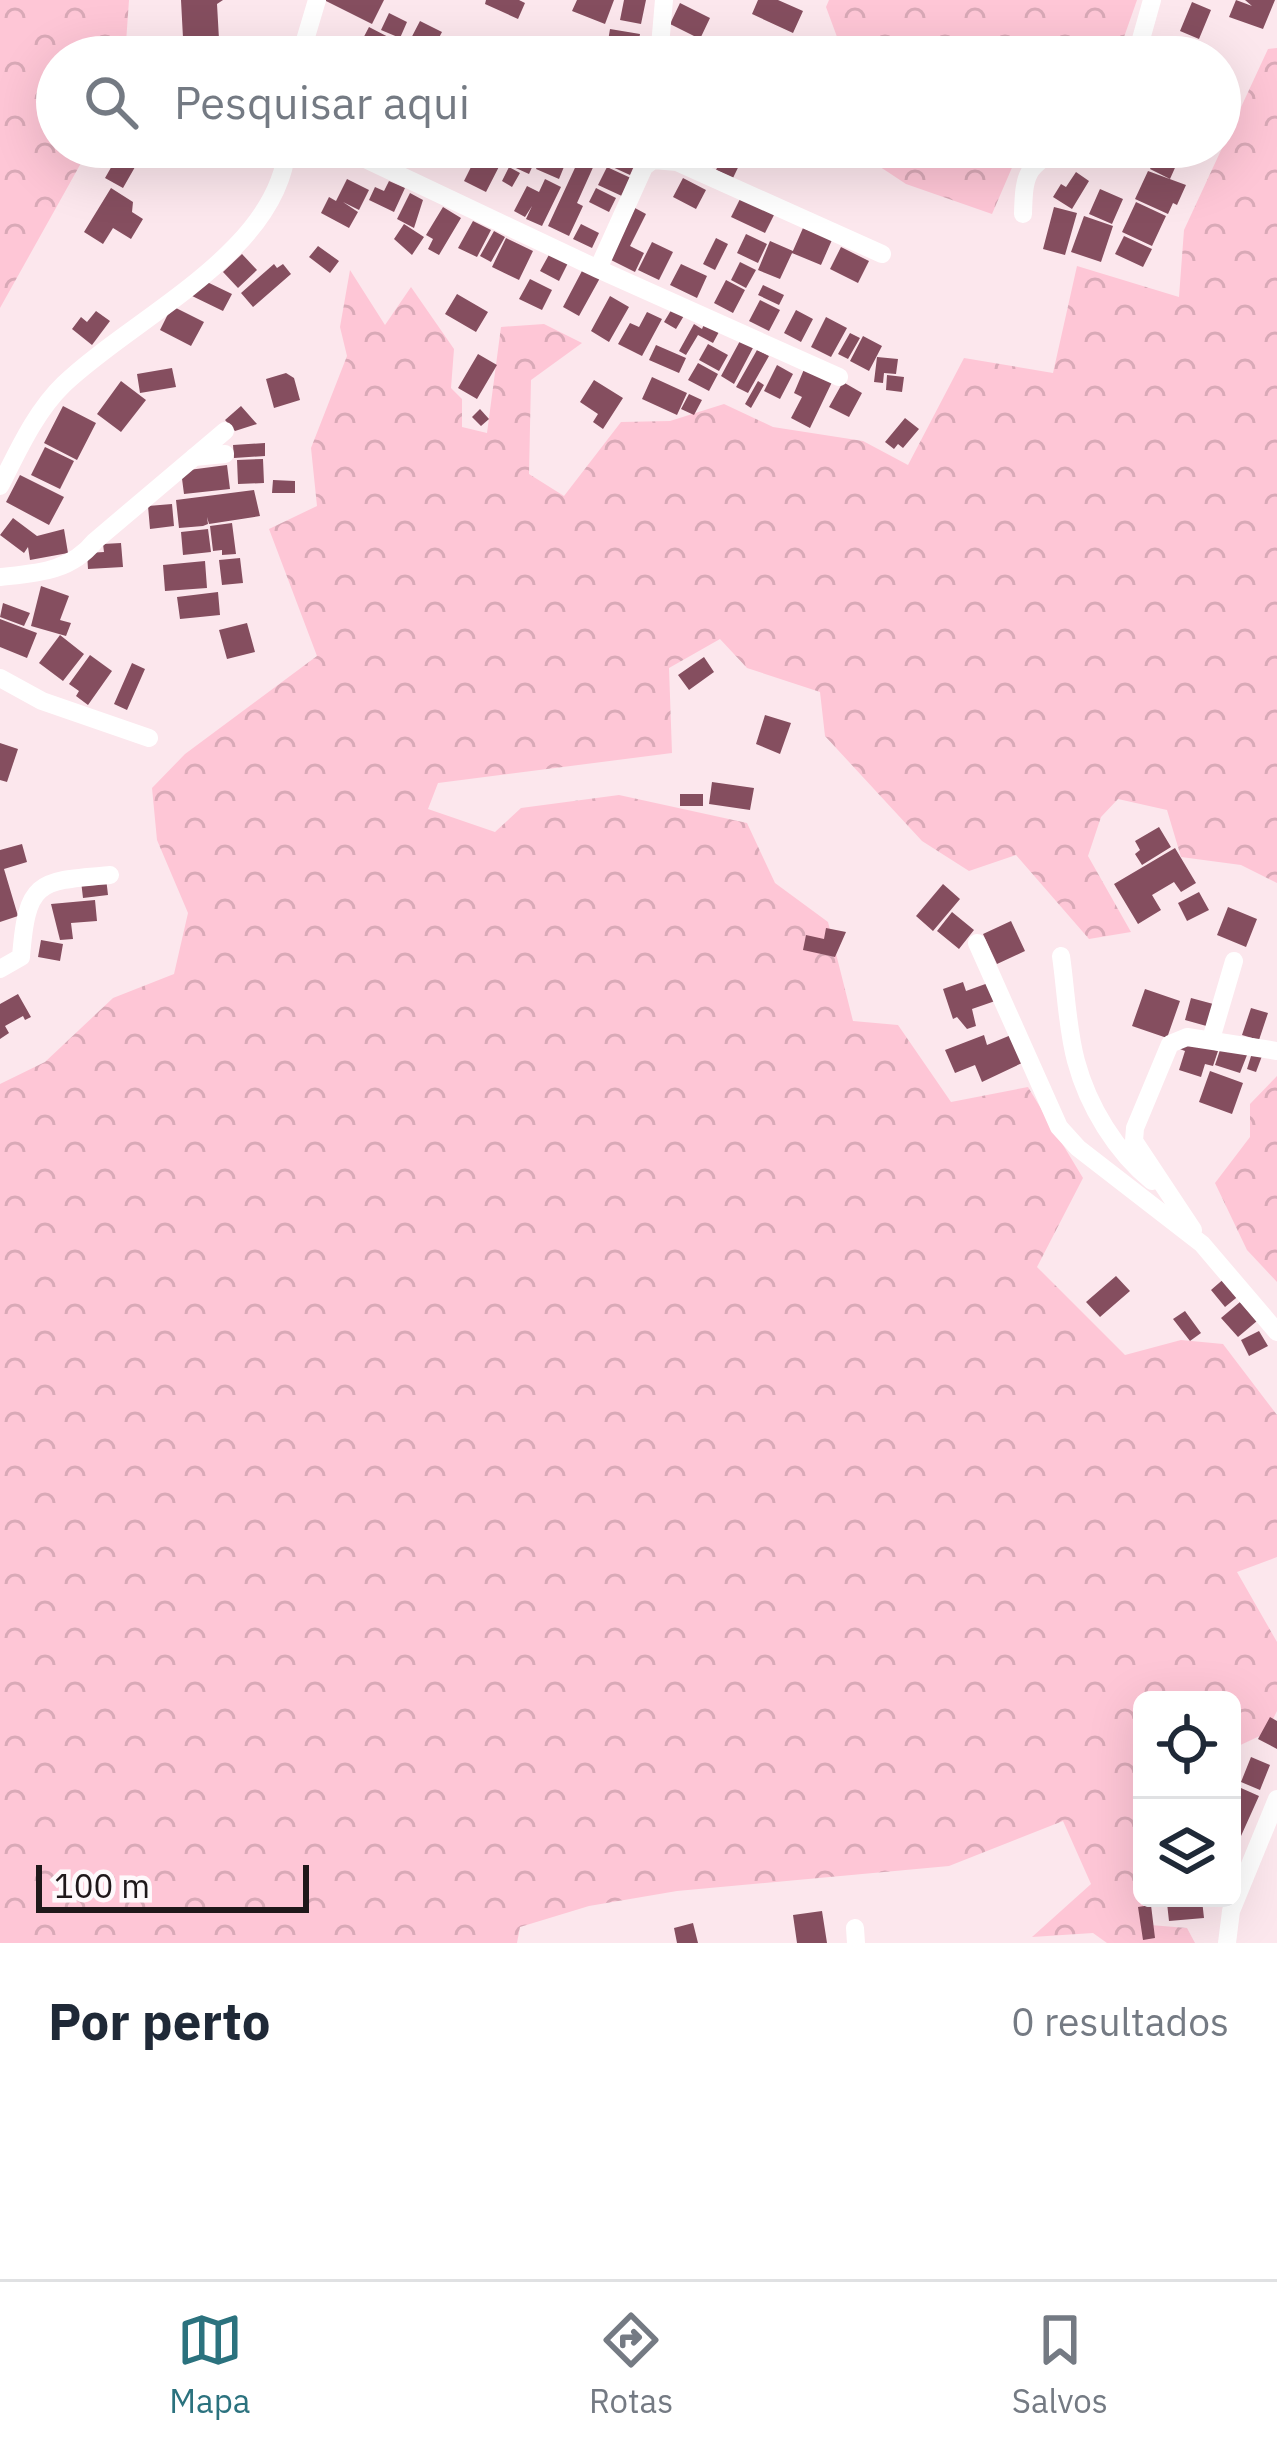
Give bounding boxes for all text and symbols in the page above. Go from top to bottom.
search box [36,36,1241,168]
icon: search [78,69,144,135]
text: Pesquisar aqui [174,73,470,131]
map controls [1133,1691,1241,1907]
button: locate [1133,1691,1241,1799]
button: layers [1133,1799,1241,1907]
scale bar [36,1859,309,1912]
text: 100 m [54,1864,150,1907]
text: Por perto [48,1988,270,2054]
text: 0 resultados [1011,1996,1229,2047]
tab: Mapa [169,2307,250,2422]
tab: Rotas [589,2307,673,2422]
tab: Salvos [1012,2307,1108,2422]

